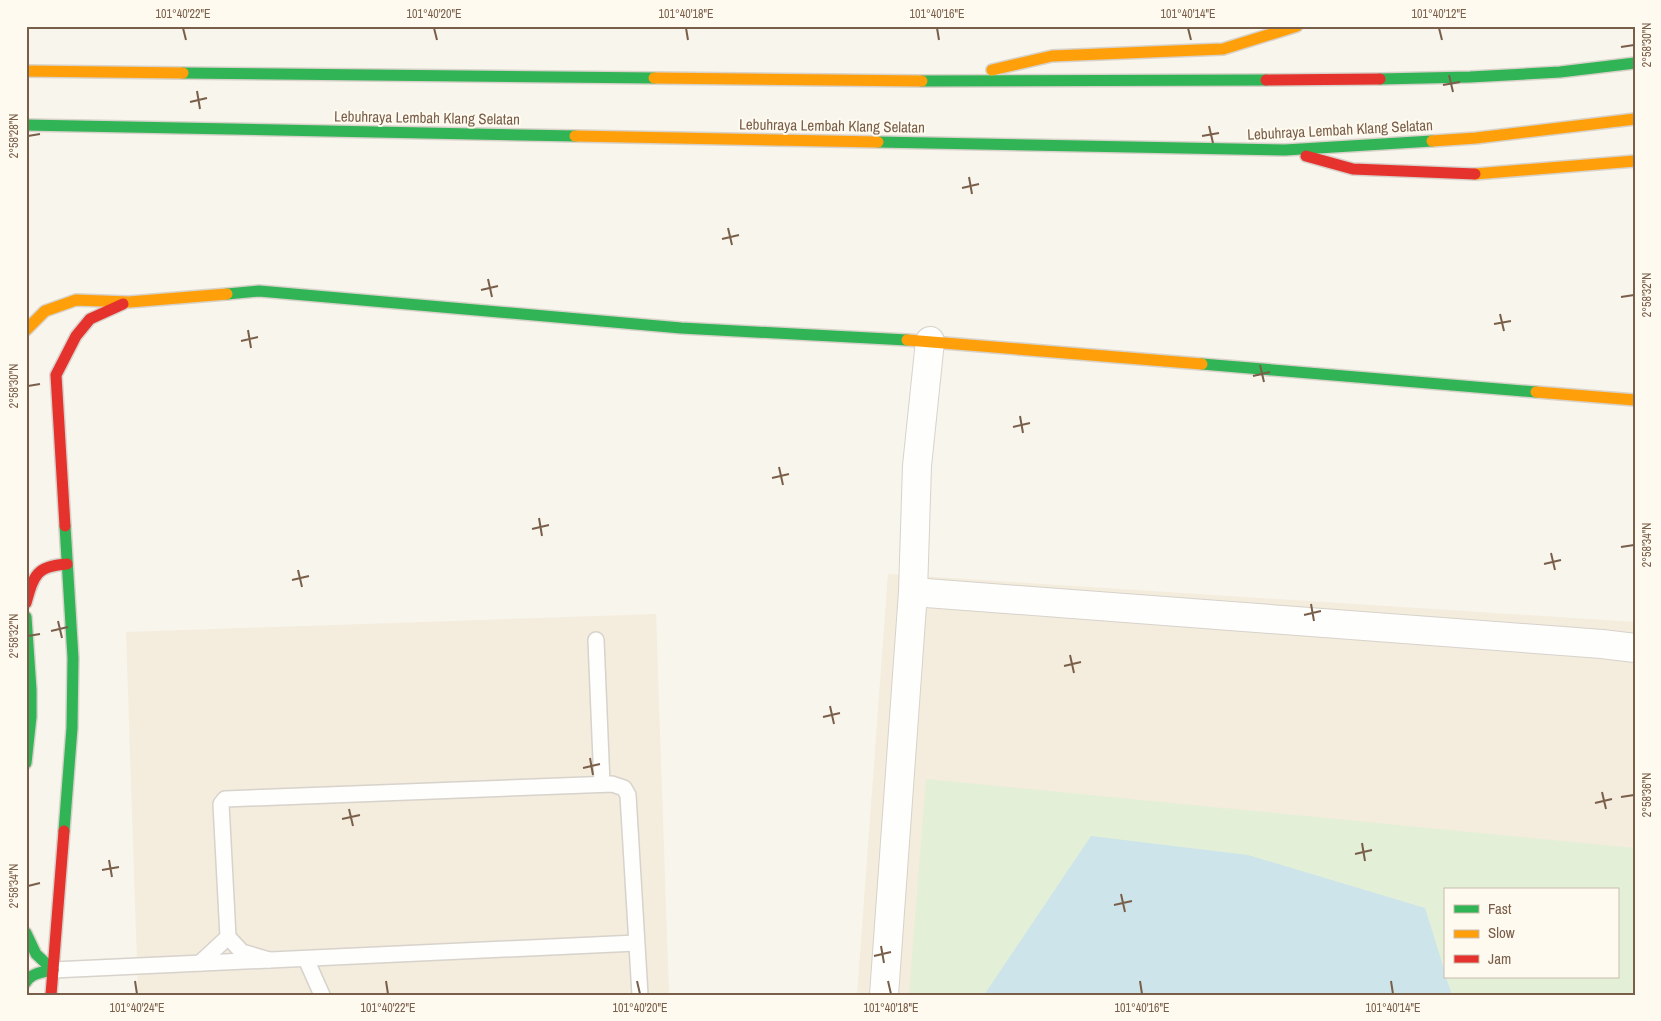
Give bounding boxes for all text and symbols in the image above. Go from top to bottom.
text: 101°40'22"E [155,6,211,22]
text: 101°40'20"E [406,6,462,22]
text: 101°40'18"E [658,6,714,22]
text: 101°40'16"E [909,6,965,22]
text: 101°40'14"E [1160,6,1216,22]
text: 101°40'12"E [1411,6,1467,22]
text: 2°58'30"N [1639,23,1655,67]
street label: Lebuhraya Lembah Klang Selatan [334,105,520,130]
street label: Lebuhraya Lembah Klang Selatan [739,113,925,138]
text: 2°58'28"N [6,114,22,158]
street label: Lebuhraya Lembah Klang Selatan [1247,114,1433,145]
text: 2°58'32"N [1639,273,1655,317]
text: 2°58'30"N [6,364,22,408]
text: 2°58'34"N [1639,523,1655,567]
text: 2°58'32"N [6,614,22,658]
text: 2°58'36"N [1639,773,1655,817]
text: 2°58'34"N [6,864,22,908]
legend [1444,888,1618,978]
text: Fast [1488,898,1512,919]
text: Slow [1488,922,1515,943]
text: Jam [1488,948,1511,969]
text: 101°40'24"E [109,1000,165,1016]
text: 101°40'22"E [360,1000,416,1016]
text: 101°40'20"E [612,1000,668,1016]
text: 101°40'18"E [863,1000,919,1016]
text: 101°40'16"E [1114,1000,1170,1016]
text: 101°40'14"E [1365,1000,1421,1016]

